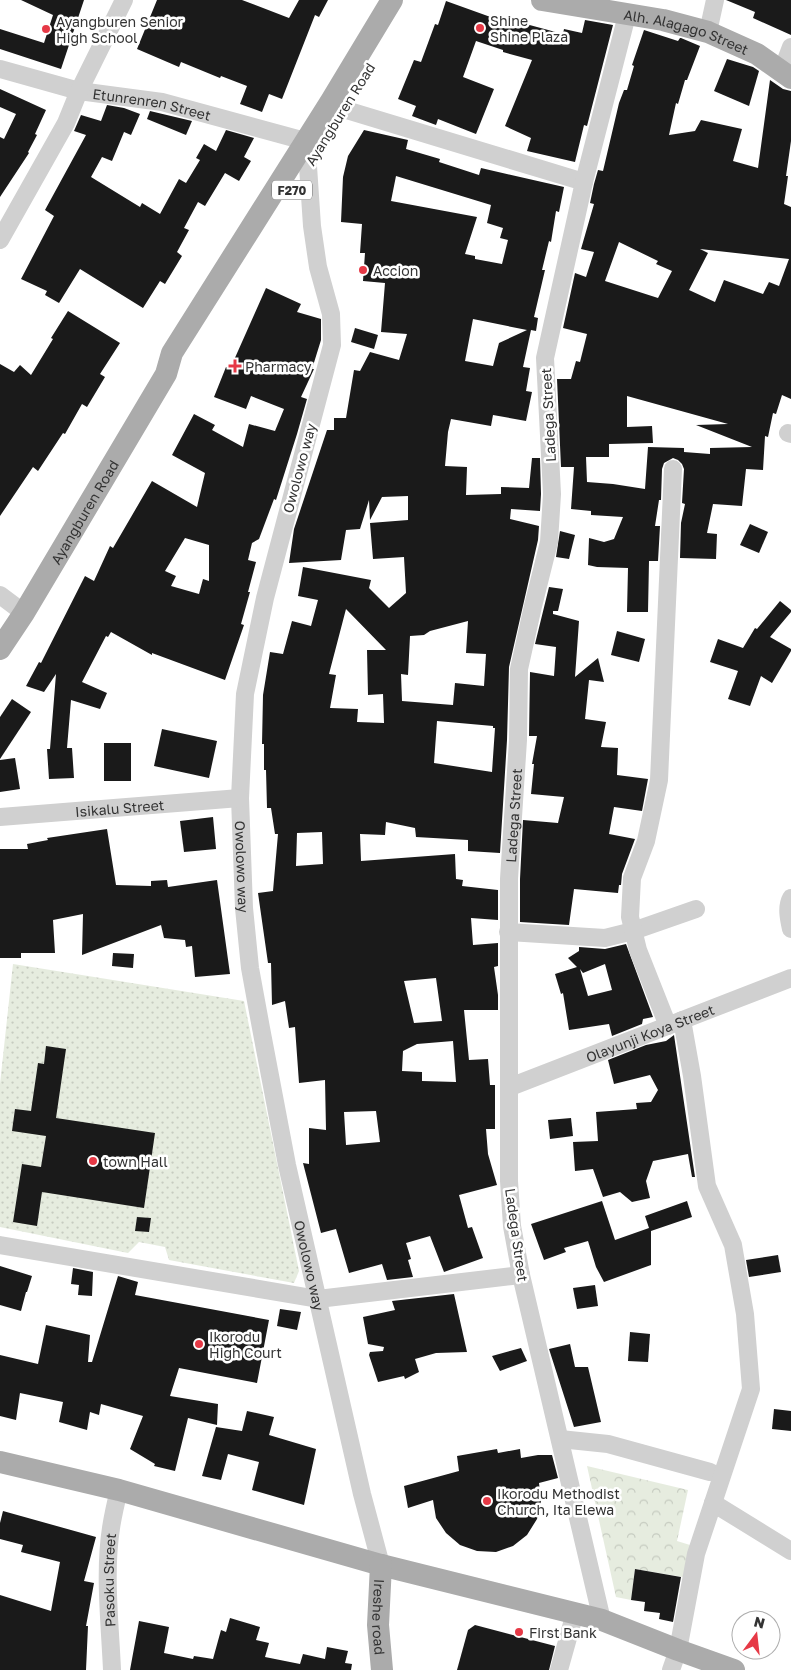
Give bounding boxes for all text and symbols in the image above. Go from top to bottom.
street label: Alh. Alagago Street [623,5,751,58]
place label: Shine Shine Plaza [490,12,568,45]
place label: Ayangburen Senior High School [56,13,184,46]
marker: Shine Shine Plaza [474,22,486,34]
marker: Ayangburen Senior High School [40,23,52,35]
street label: Ayangburen Road [302,59,378,169]
street label: Etunrenren Street [92,84,213,123]
road number: F270 [272,180,312,200]
place label: Accion [373,262,418,279]
marker: Accion [357,264,369,276]
place label: Pharmacy [245,358,312,375]
marker: Pharmacy [229,360,241,372]
street label: Ladega Street [537,368,559,462]
street label: Owolowo way [279,421,319,515]
street label: Ayangburen Road [47,457,122,567]
street label: Ladega Street [502,768,525,863]
street label: Isikalu Street [74,796,165,820]
street label: Owolowo way [232,820,253,914]
street label: Olayunji Koya Street [583,1000,716,1065]
place label: town Hall [103,1153,168,1170]
marker: town Hall [87,1155,99,1167]
street label: Ladega Street [502,1187,532,1283]
street label: Owolowo way [291,1218,328,1312]
place label: Ikorodu High Court [209,1328,282,1361]
marker: Ikorodu High Court [193,1338,205,1350]
place label: Ikorodu Methodist Church, Ita Elewa [497,1485,620,1518]
marker: Ikorodu Methodist Church, Ita Elewa [481,1495,493,1507]
street label: Pasoku Street [99,1532,119,1628]
street label: Ireshe road [369,1579,389,1655]
north arrow [731,1610,781,1660]
text: N [752,1612,767,1632]
place label: First Bank [529,1624,597,1641]
marker: First Bank [513,1626,525,1638]

